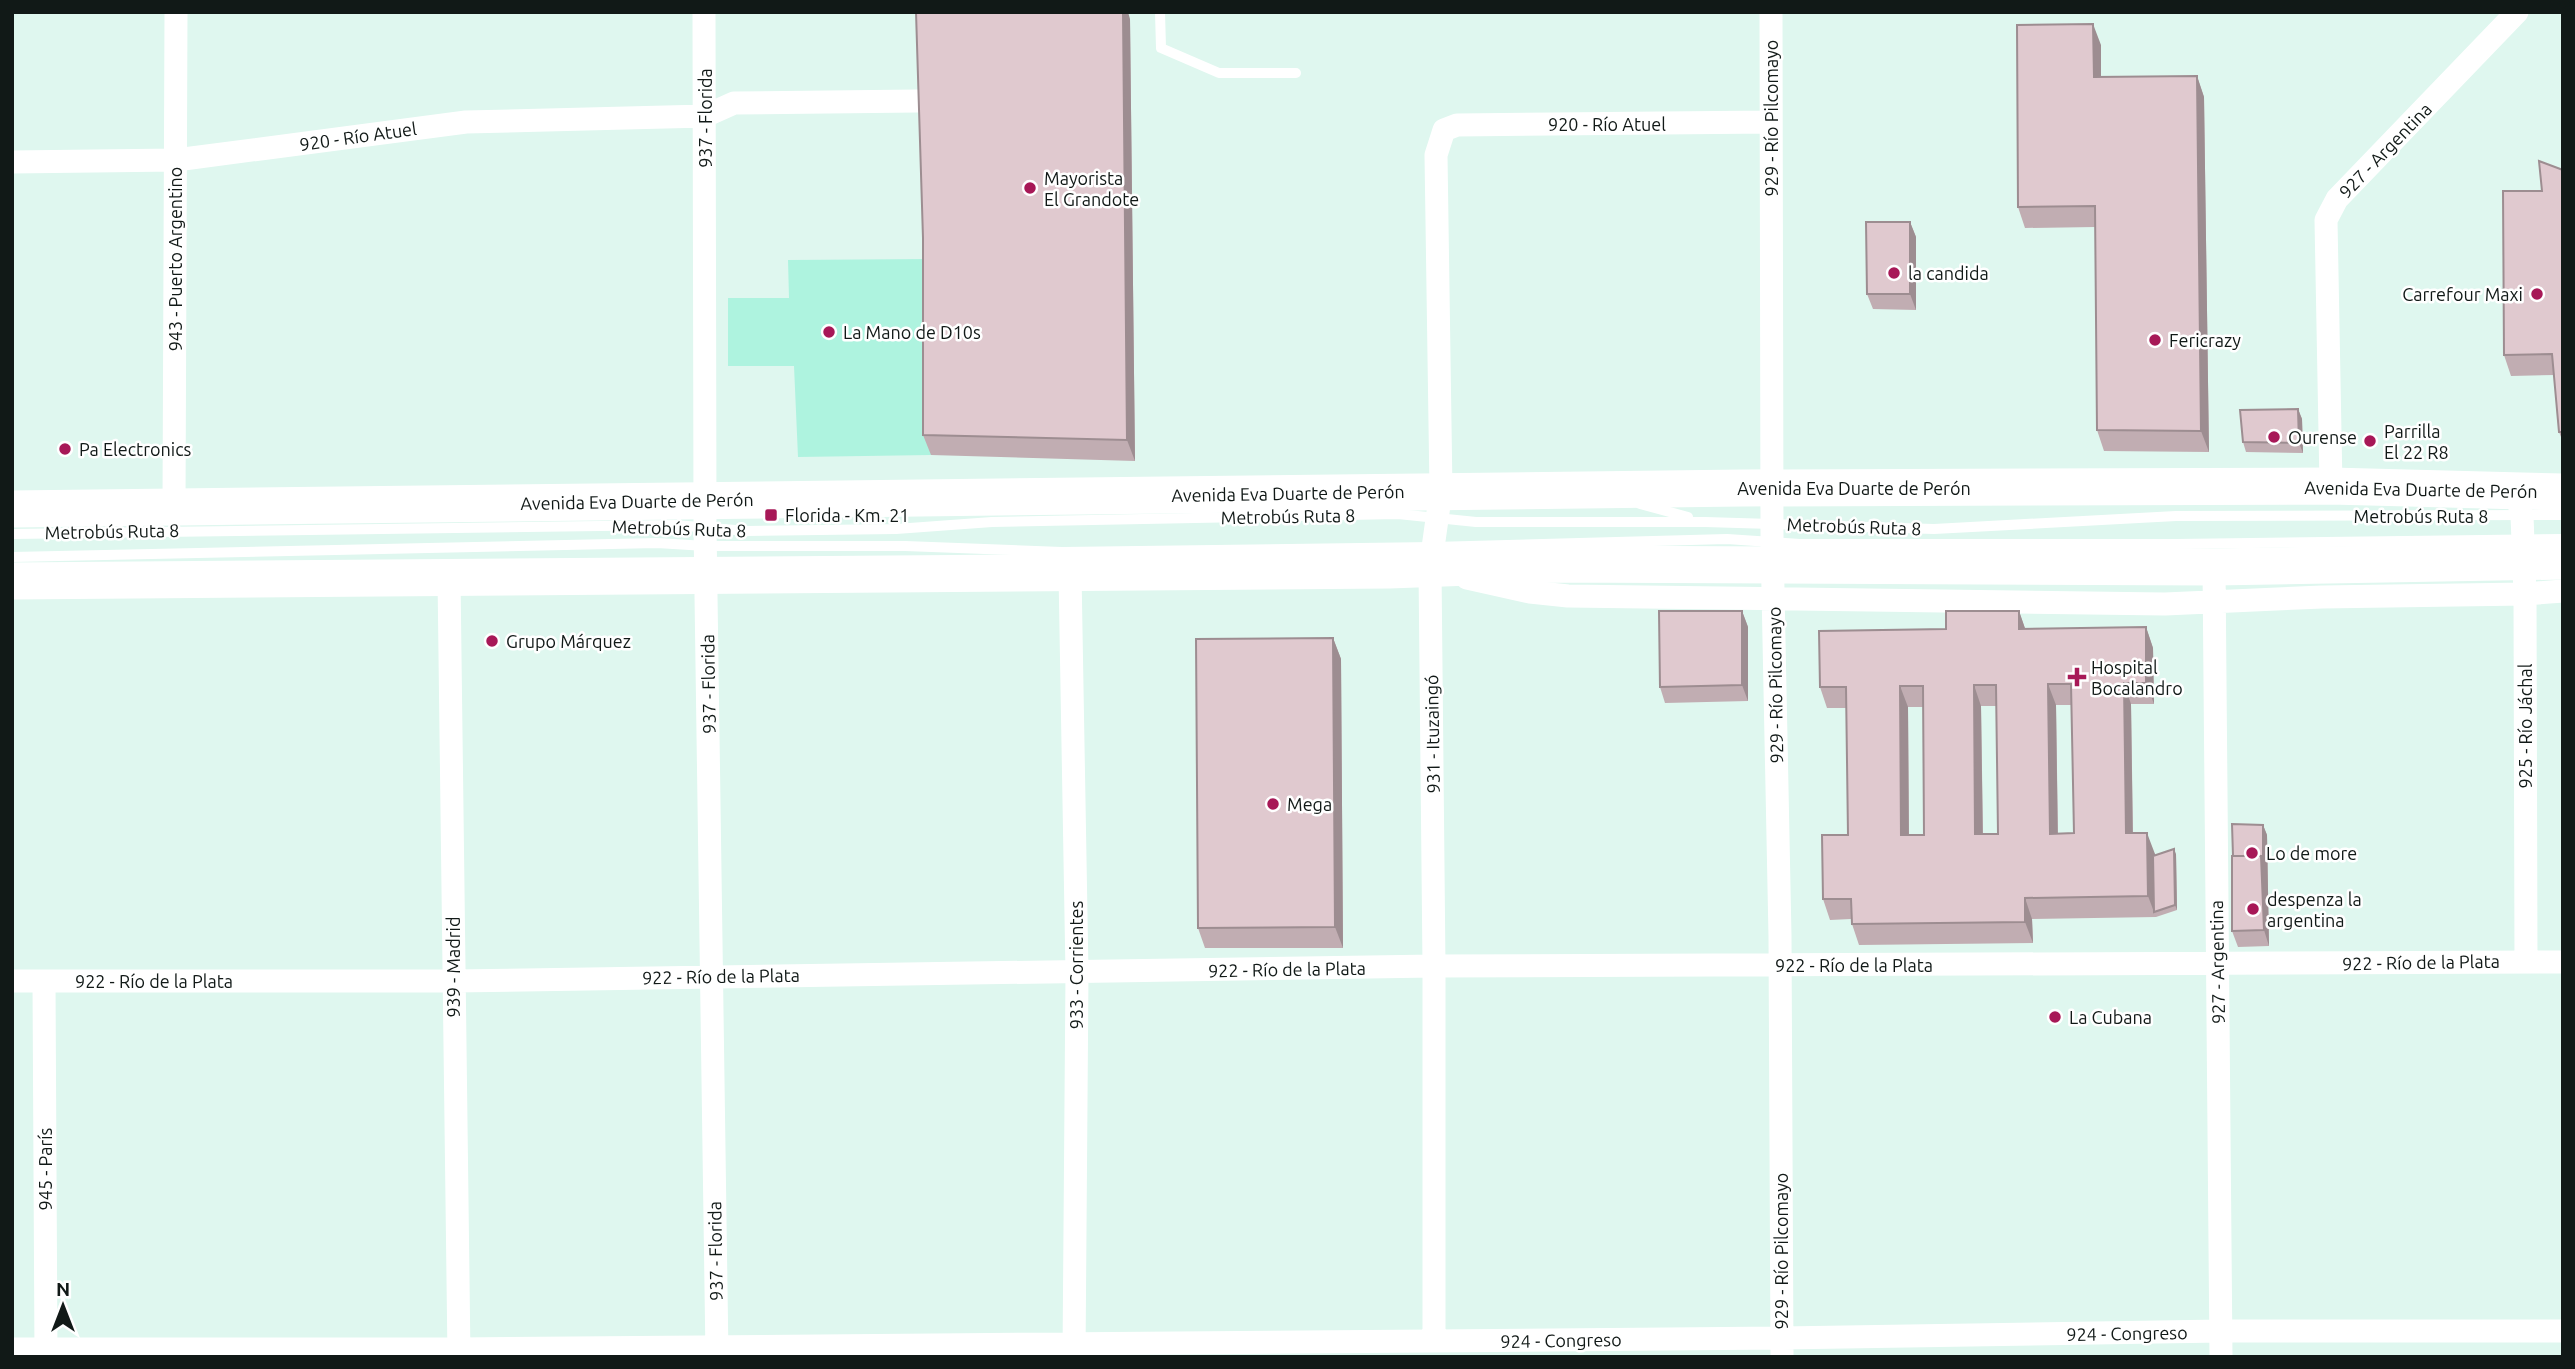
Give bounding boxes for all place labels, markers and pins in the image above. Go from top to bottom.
place label: Mayorista El Grandote [1044,168,1139,209]
marker: Mayorista El Grandote [1022,180,1038,196]
place label: la candida [1908,263,1989,283]
marker: la candida [1886,265,1902,281]
place label: Carrefour Maxi [2402,284,2523,304]
marker: Carrefour Maxi [2529,286,2545,302]
place label: La Mano de D10s [843,322,981,342]
marker: La Mano de D10s [821,324,837,340]
place label: Fericrazy [2169,330,2241,350]
marker: Fericrazy [2147,332,2163,348]
place label: Parrilla El 22 R8 [2384,421,2449,462]
place label: Ourense [2288,427,2357,447]
marker: Ourense [2266,429,2282,445]
marker: Parrilla El 22 R8 [2362,433,2378,449]
place label: Pa Electronics [79,439,192,459]
marker: Pa Electronics [57,441,73,457]
place label: Florida - Km. 21 [785,505,910,525]
marker: Florida - Km. 21 [763,507,779,523]
place label: Grupo Márquez [506,631,631,651]
marker: Grupo Márquez [484,633,500,649]
place label: Hospital Bocalandro [2091,657,2183,698]
marker: Hospital Bocalandro [2069,669,2085,685]
place label: Mega [1287,794,1332,814]
marker: Mega [1265,796,1281,812]
place label: Lo de more [2266,843,2357,863]
marker: Lo de more [2244,845,2260,861]
place label: despenza la argentina [2267,889,2362,930]
marker: despenza la argentina [2245,901,2261,917]
place label: La Cubana [2069,1007,2152,1027]
marker: La Cubana [2047,1009,2063,1025]

